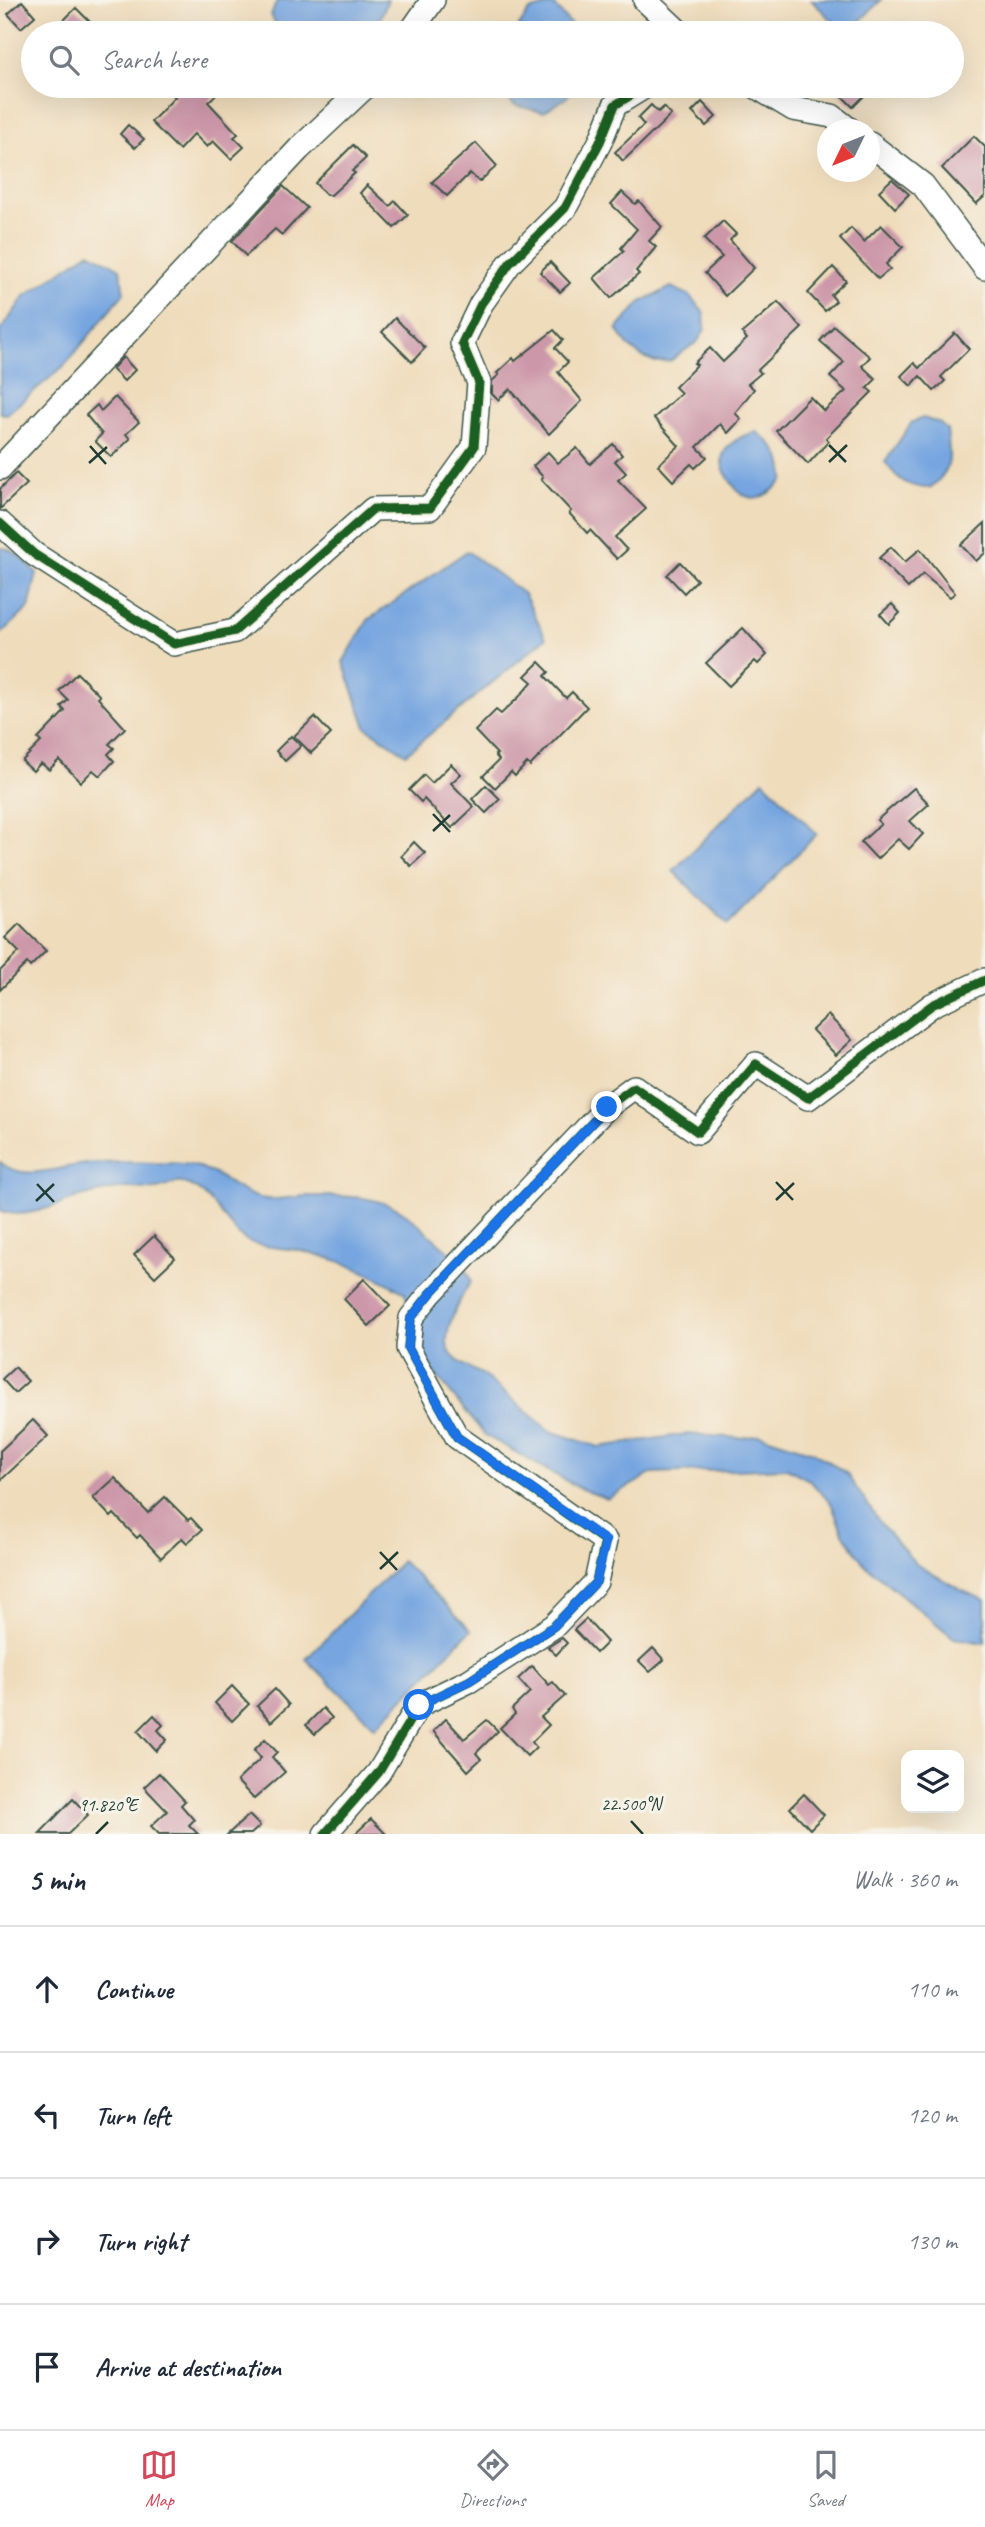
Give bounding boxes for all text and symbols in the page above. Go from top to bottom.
search box [21,21,964,98]
icon: search [45,41,83,79]
text: Search here [101,43,207,76]
north arrow [817,119,880,182]
route end [591,1091,622,1122]
route start [403,1689,434,1720]
map controls [901,1750,964,1813]
button: layers [901,1750,964,1813]
text: 22.500°N [601,1793,664,1815]
text: 91.820°E [79,1794,140,1816]
text: 5 min [28,1861,85,1899]
text: Walk · 360 m [853,1865,957,1894]
icon: ahead [28,1970,66,2008]
text: Continue [95,1973,173,2006]
text: 110 m [908,1975,957,2004]
icon: left [28,2096,66,2134]
text: Turn left [95,2099,170,2132]
text: 120 m [908,2101,957,2130]
icon: right [28,2222,66,2260]
text: Turn right [95,2225,186,2258]
text: 130 m [908,2227,957,2256]
icon: arrive [28,2348,66,2386]
text: Arrive at destination [95,2351,281,2384]
tab: Map [140,2446,178,2512]
tab: Directions [459,2446,526,2512]
tab: Saved [807,2446,845,2512]

